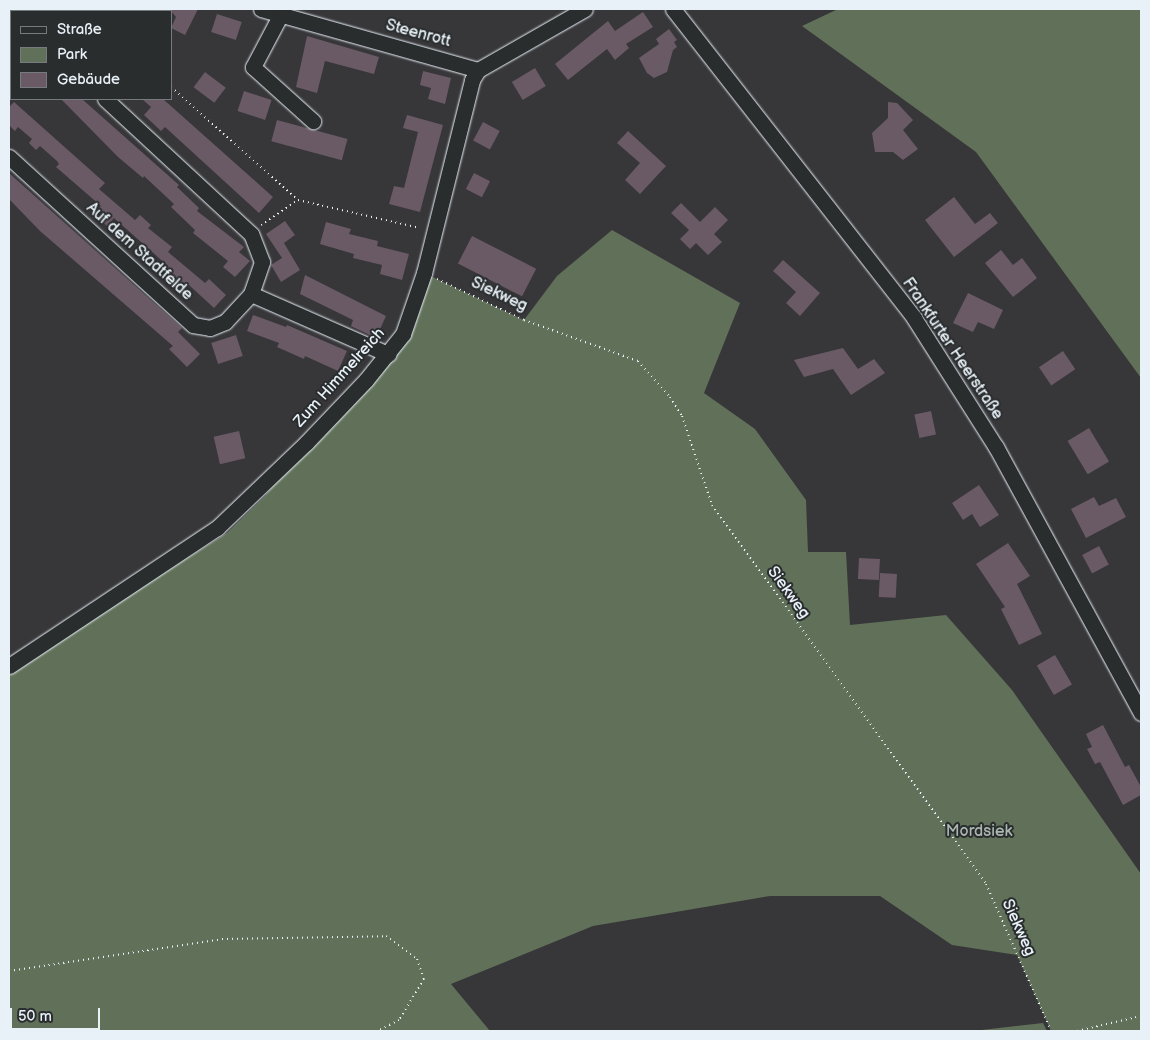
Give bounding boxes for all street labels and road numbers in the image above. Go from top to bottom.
street label: Steenrott [384,16,452,52]
street label: Auf dem Stadtfelde [82,199,196,305]
street label: Siekweg [468,274,530,316]
street label: Frankfurter Heerstraße [897,275,1007,423]
street label: Zum Himmelreich [290,324,390,432]
street label: Siekweg [763,563,813,623]
street label: Siekweg [997,897,1039,959]

